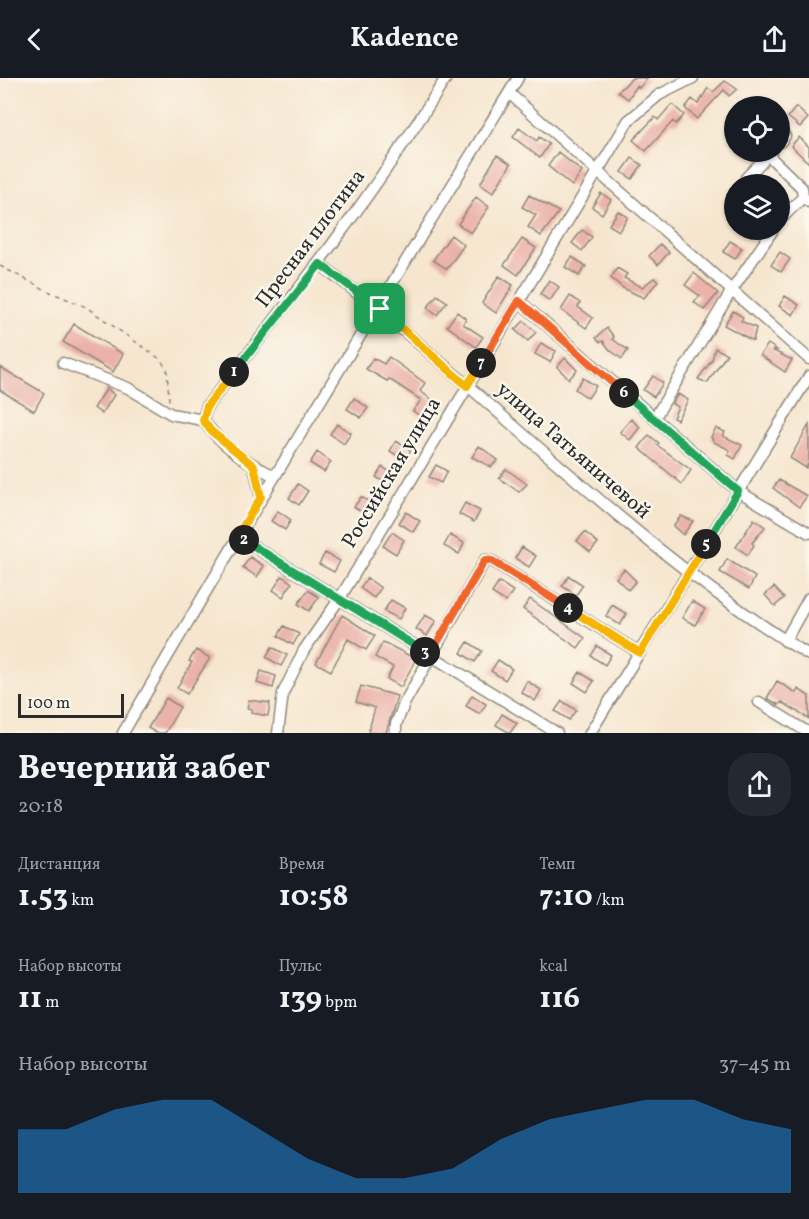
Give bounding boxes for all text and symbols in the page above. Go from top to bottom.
text: Kadence [350,20,459,58]
icon: back [18,23,51,56]
icon: share [758,23,791,56]
map controls [724,96,790,240]
button: locate [724,96,790,162]
street label: Пресная плотина [249,164,373,314]
button: layers [724,174,790,240]
pin [354,283,405,334]
icon: arrive [363,292,396,325]
pin: 7 [466,348,496,378]
text: 7 [477,352,485,374]
pin: 1 [219,357,249,387]
text: 1 [231,361,237,383]
street label: улица Татьяничевой [490,376,657,526]
pin: 6 [609,378,639,408]
text: 6 [620,382,628,404]
street label: Российская улица [335,392,449,554]
pin: 2 [229,525,259,555]
text: 2 [240,529,248,551]
pin: 5 [691,529,721,559]
text: 5 [702,533,710,555]
pin: 4 [553,593,583,623]
text: 4 [563,597,573,619]
pin: 3 [410,637,440,667]
text: 3 [421,641,429,663]
scale bar [18,691,124,718]
text: 100 m [27,693,70,715]
text: Вечерний забег [18,747,270,793]
button: share [728,753,791,816]
text: 20:18 [18,793,63,821]
text: Дистанция [18,854,100,876]
text: Время [279,854,325,876]
text: Темп [539,854,575,876]
text: 1.53 [18,876,68,918]
text: 10:58 [279,876,349,918]
text: 7:10 [539,876,593,918]
text: km [68,890,94,912]
text: /km [593,890,625,912]
text: Набор высоты [18,956,122,978]
text: Пульс [279,956,322,978]
text: kcal [539,956,568,978]
text: 11 [18,978,42,1020]
text: 139 [279,978,322,1020]
text: 116 [539,978,580,1020]
text: m [42,992,60,1014]
text: bpm [322,992,357,1014]
text: Набор высоты [18,1051,148,1079]
text: 37–45 m [719,1051,791,1079]

